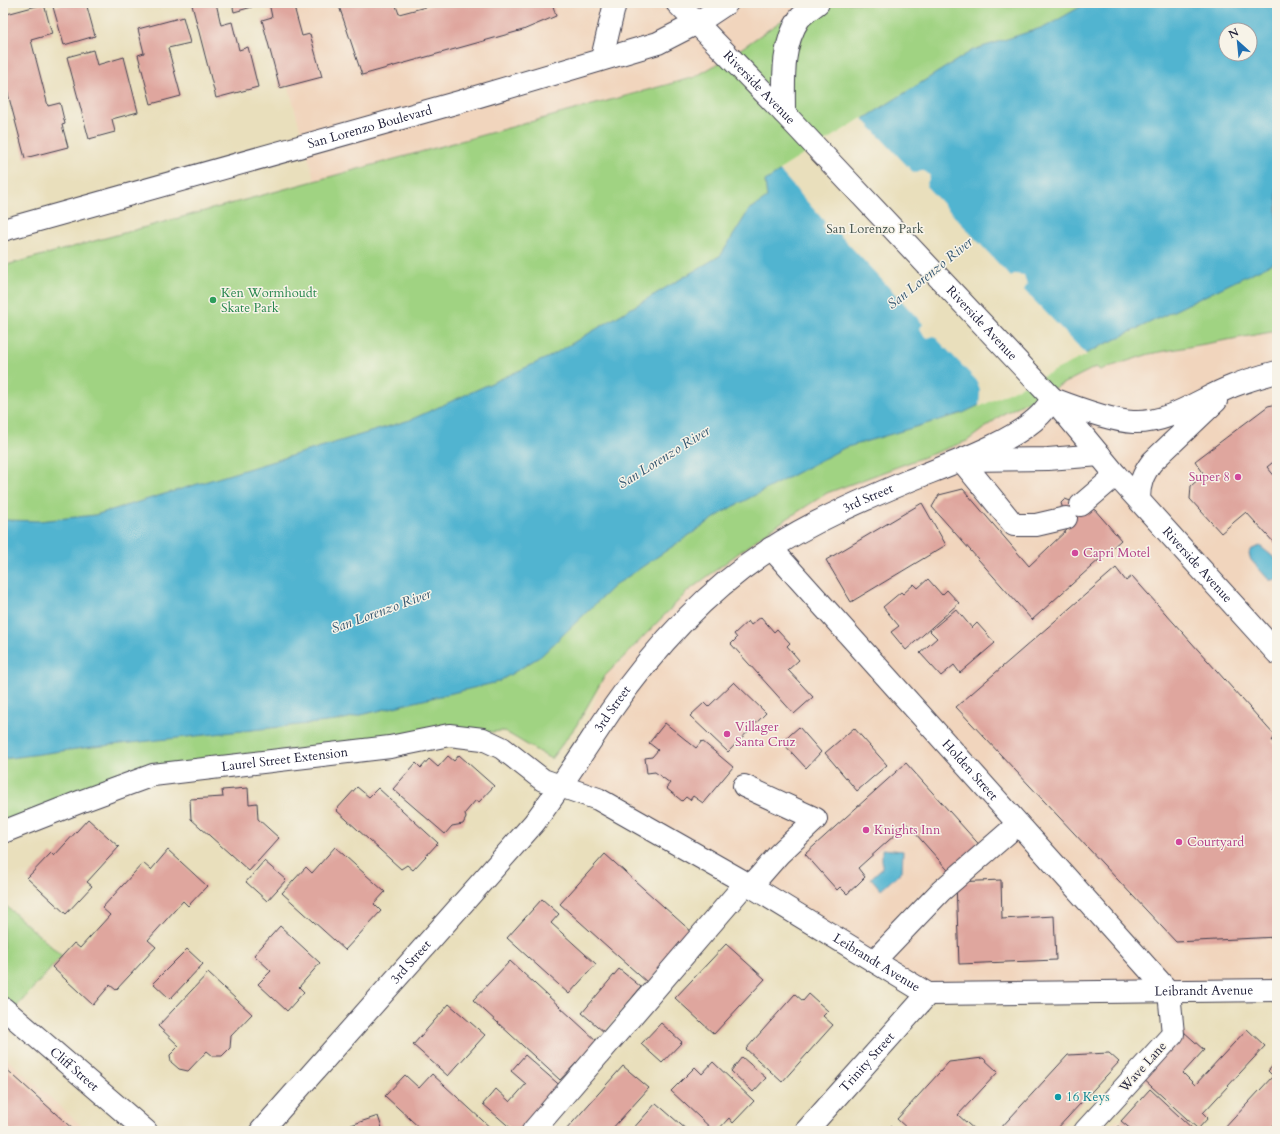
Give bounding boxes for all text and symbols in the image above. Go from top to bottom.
north arrow [1218,22,1258,62]
text: N [1226,24,1242,42]
street label: Riverside Avenue [719,47,799,129]
street label: San Lorenzo Boulevard [306,101,434,153]
park label: San Lorenzo Park [826,220,924,238]
water label: San Lorenzo River [883,232,977,313]
street label: Riverside Avenue [942,282,1021,365]
place label: Ken Wormhoudt Skate Park [221,284,317,317]
marker: Ken Wormhoudt Skate Park [208,295,218,305]
water label: San Lorenzo River [614,421,714,493]
place label: Super 8 [1189,468,1230,486]
marker: Super 8 [1233,472,1243,482]
street label: 3rd Street [840,479,896,517]
street label: Riverside Avenue [1158,523,1236,607]
place label: Capri Motel [1083,544,1151,562]
marker: Capri Motel [1070,548,1080,558]
water label: San Lorenzo River [328,584,434,638]
street label: 3rd Street [590,682,635,736]
place label: Villager Santa Cruz [735,718,796,751]
marker: Villager Santa Cruz [722,729,732,739]
street label: Holden Street [938,736,1002,804]
street label: Laurel Street Extension [220,743,349,776]
place label: Knights Inn [874,821,941,839]
marker: Knights Inn [861,825,871,835]
place label: Courtyard [1187,833,1244,851]
marker: Courtyard [1174,837,1184,847]
street label: Leibrandt Avenue [830,929,924,996]
street label: 3rd Street [387,936,435,988]
street label: Leibrandt Avenue [1154,981,1253,1000]
street label: Trinity Street [836,1028,899,1096]
street label: Wave Lane [1115,1038,1171,1097]
street label: Cliff Street [46,1043,103,1096]
place label: 16 Keys [1066,1088,1110,1106]
marker: 16 Keys [1053,1092,1063,1102]

